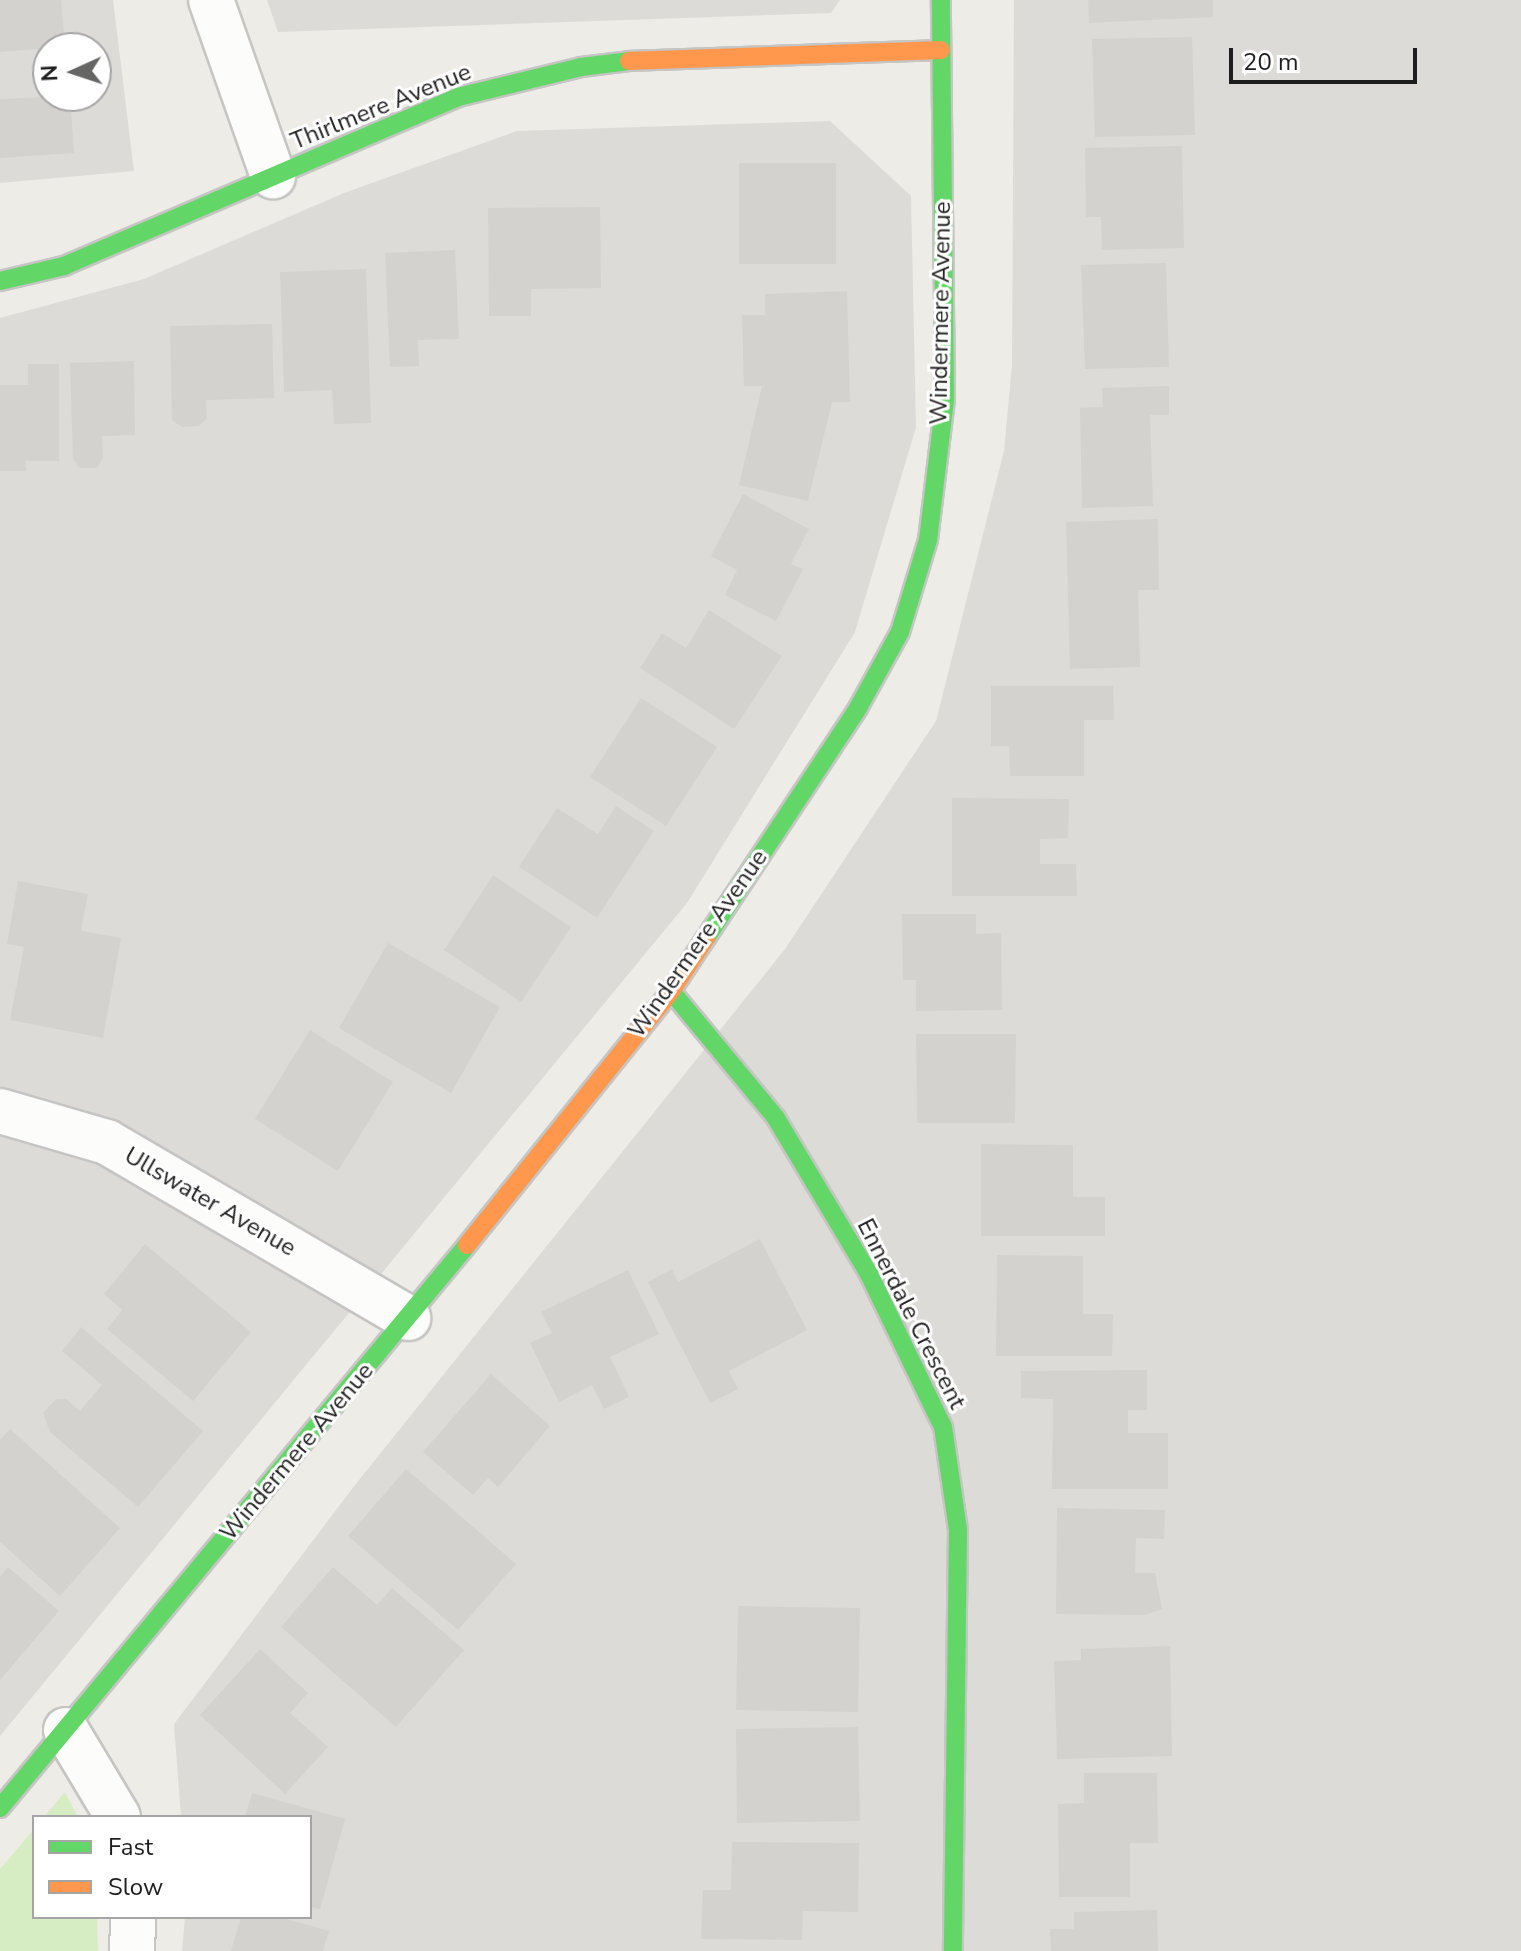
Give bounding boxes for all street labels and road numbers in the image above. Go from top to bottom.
street label: Thirlmere Avenue [287,58,475,156]
street label: Windermere Avenue [925,201,957,425]
street label: Windermere Avenue [622,844,774,1044]
street label: Ullswater Avenue [119,1141,301,1263]
street label: Ennerdale Crescent [851,1214,971,1414]
street label: Windermere Avenue [214,1357,380,1547]

